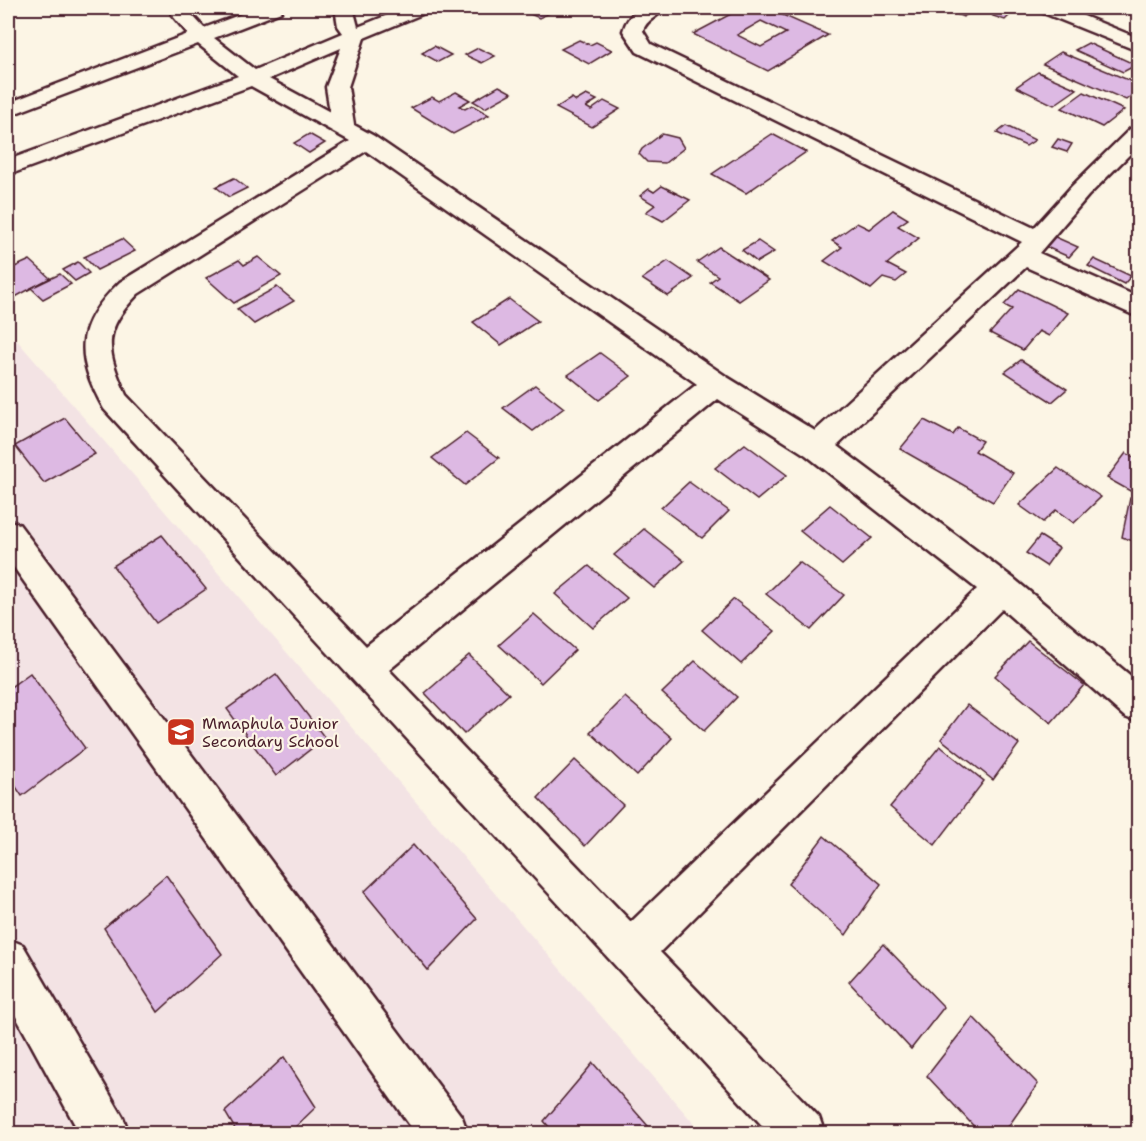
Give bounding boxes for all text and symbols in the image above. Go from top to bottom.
place label: Mmaphula Junior Secondary School [202,713,339,752]
school or university icon: Mmaphula Junior Secondary School [165,716,197,748]

